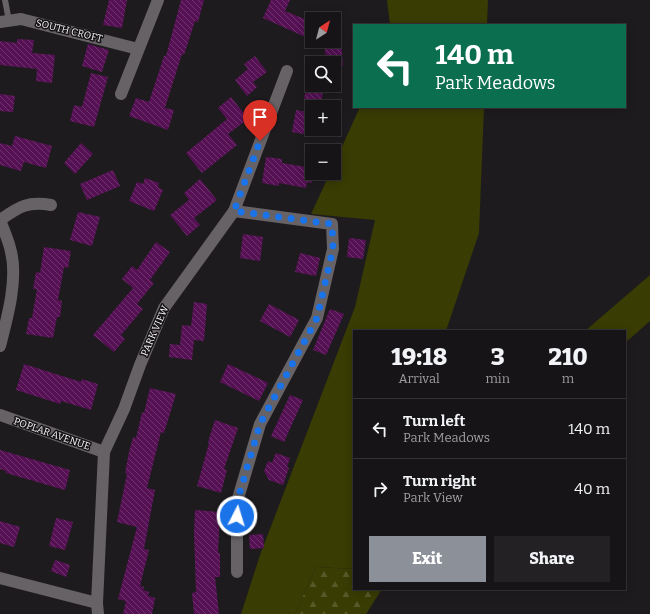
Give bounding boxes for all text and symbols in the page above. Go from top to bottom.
north arrow [305,12,341,48]
map controls [305,12,341,180]
street label: SOUTH CROFT [34,17,104,45]
text: 140 m [435,38,514,71]
icon: left [369,40,421,92]
button: search [305,56,341,92]
text: Park Meadows [435,72,555,94]
pin [243,100,277,141]
button: + [305,100,341,136]
icon: arrive [249,106,271,128]
button: − [305,144,341,180]
street label: PARK VIEW [138,303,172,358]
text: 19:18 [391,343,447,371]
text: 3 [491,343,505,371]
text: 210 [548,343,588,371]
text: Arrival [399,371,440,386]
text: min [485,371,510,386]
text: m [562,371,574,386]
text: Turn left [403,412,465,430]
street label: POPLAR AVENUE [12,415,92,453]
icon: left [369,418,391,440]
text: 140 m [568,420,610,438]
text: Park Meadows [403,430,490,445]
text: Turn right [403,472,476,490]
icon: right [369,478,391,500]
text: 40 m [574,480,610,498]
text: Park View [403,490,463,505]
position arrow [216,495,258,537]
button: Exit [369,536,486,582]
button: Share [494,536,610,582]

